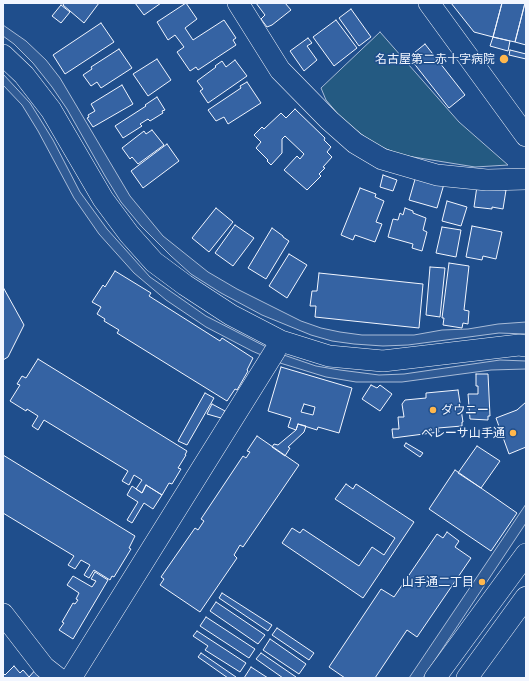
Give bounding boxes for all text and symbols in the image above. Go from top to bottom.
place label: 名古屋第二赤十字病院 [375,52,495,66]
marker: 名古屋第二赤十字病院 [498,53,510,65]
place label: ダウニー [441,403,489,417]
marker: ダウニー [428,405,438,415]
place label: ベレーサ山手通 [421,426,505,440]
marker: ベレーサ山手通 [508,428,518,438]
place label: 山手通二丁目 [402,575,474,589]
marker: 山手通二丁目 [477,577,487,587]

